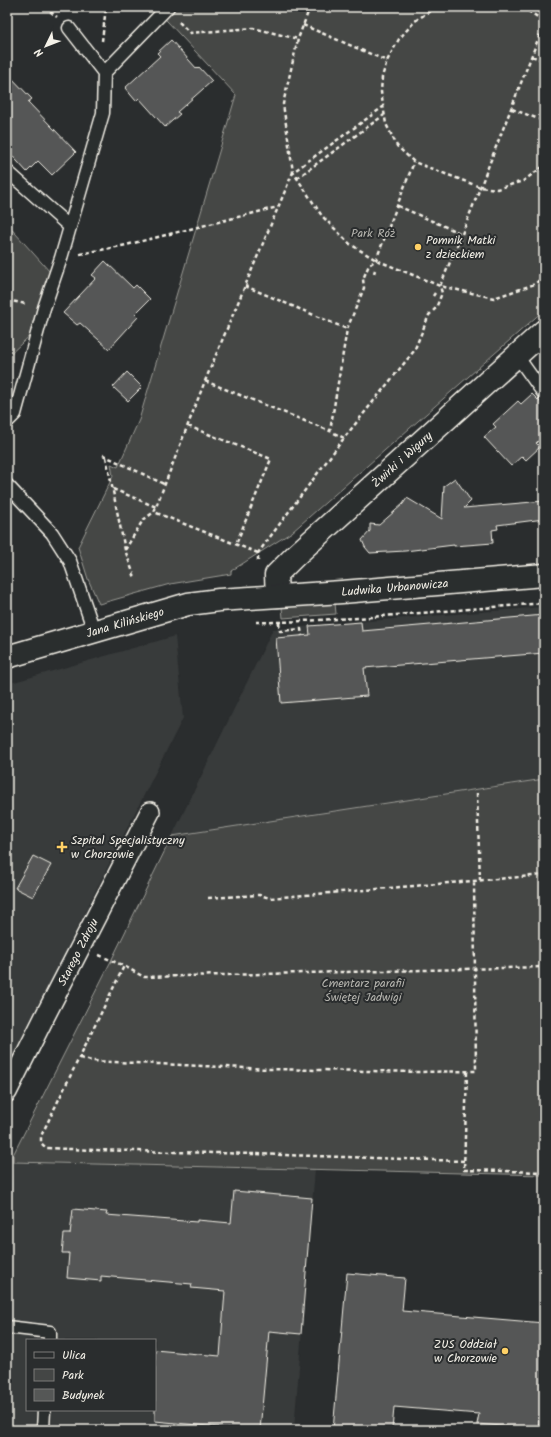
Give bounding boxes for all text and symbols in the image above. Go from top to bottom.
north arrow [26,26,66,66]
text: N [30,43,48,61]
park label: Park Róż [351,224,395,243]
place label: Pomnik Matki z dzieckiem [426,231,497,264]
marker: Pomnik Matki z dzieckiem [413,242,423,252]
street label: Żwirki i Wigury [367,426,437,492]
street label: Ludwika Urbanowicza [340,574,449,602]
street label: Jana Kilińskiego [84,602,166,643]
place label: Szpital Specjalistyczny w Chorzowie [71,831,185,864]
marker: Szpital Specjalistyczny w Chorzowie [56,841,68,853]
street label: Starego Zdroju [53,915,103,989]
park label: Cmentarz parafii Świętej Jadwigi [321,974,406,1007]
place label: ZUS Oddział w Chorzowie [434,1335,498,1368]
legend [26,1339,156,1411]
text: Ulica [62,1346,86,1365]
marker: ZUS Oddział w Chorzowie [500,1346,510,1356]
text: Park [62,1366,84,1385]
text: Budynek [62,1386,105,1405]

